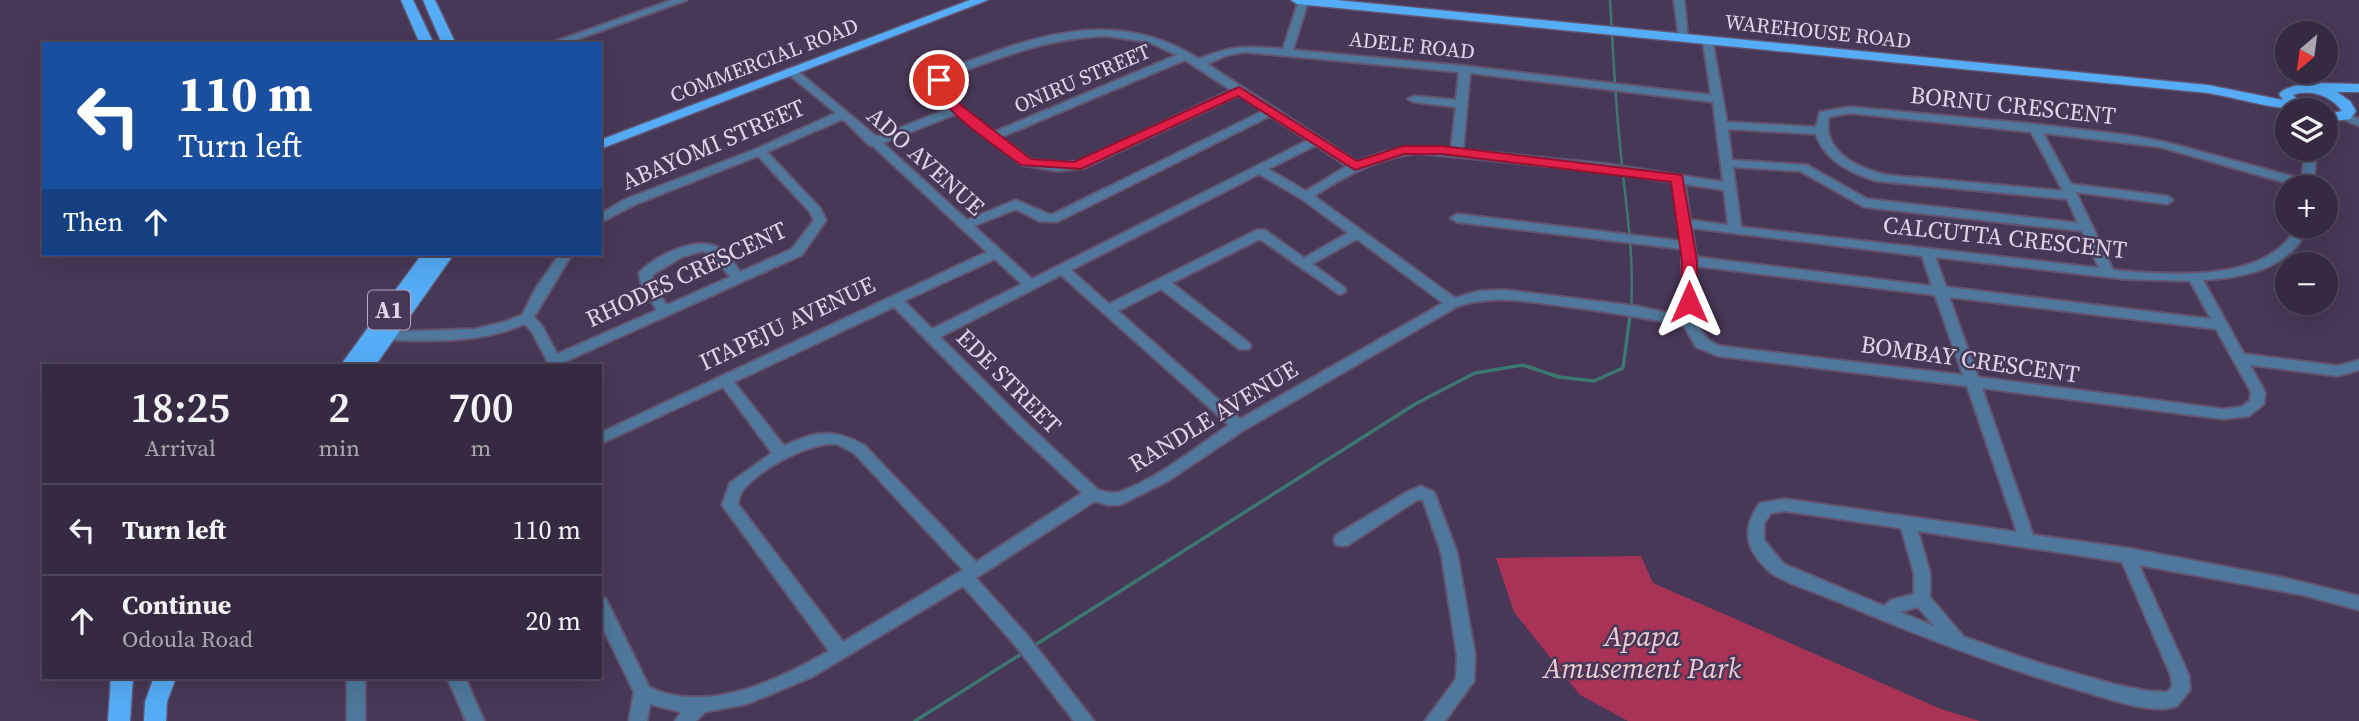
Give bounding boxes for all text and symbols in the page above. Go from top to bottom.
street label: WAREHOUSE ROAD [1723,7,1913,55]
street label: COMMERCIAL ROAD [666,11,862,109]
north arrow [2275,21,2338,84]
map controls [2275,21,2338,315]
street label: ADELE ROAD [1348,24,1476,66]
street label: ONIRU STREET [1009,36,1155,120]
pin [909,50,969,110]
text: 110 m [178,60,313,127]
icon: arrive [920,61,958,99]
icon: left [63,70,154,161]
street label: BORNU CRESCENT [1909,78,2118,132]
street label: ABAYOMI STREET [616,90,810,197]
button: layers [2275,98,2338,161]
street label: ADO AVENUE [860,99,992,223]
text: Turn left [178,124,302,168]
button: + [2275,175,2338,238]
icon: ahead [137,203,175,241]
text: Then [63,204,123,240]
street label: CALCUTTA CRESCENT [1881,208,2129,266]
street label: RHODES CRESCENT [580,213,792,335]
button: − [2275,252,2338,315]
position arrow [1652,265,1726,339]
street label: ITAPEJU AVENUE [694,268,880,378]
road number: A1 [368,290,410,330]
street label: EDE STREET [949,321,1069,441]
street label: BOMBAY CRESCENT [1859,327,2082,391]
street label: RANDLE AVENUE [1122,352,1304,480]
text: 18:25 [130,378,230,436]
text: 2 [328,378,350,436]
text: 700 [448,378,514,436]
text: Arrival [145,432,216,464]
text: min [318,432,360,464]
text: m [471,432,491,464]
icon: left [63,511,101,549]
text: Turn left [122,512,226,548]
text: 110 m [513,512,581,548]
text: Continue [122,587,231,623]
icon: ahead [63,602,101,640]
text: 20 m [526,603,581,639]
park label: Apapa Amusement Park [1541,617,1742,687]
text: Odoula Road [122,623,253,655]

